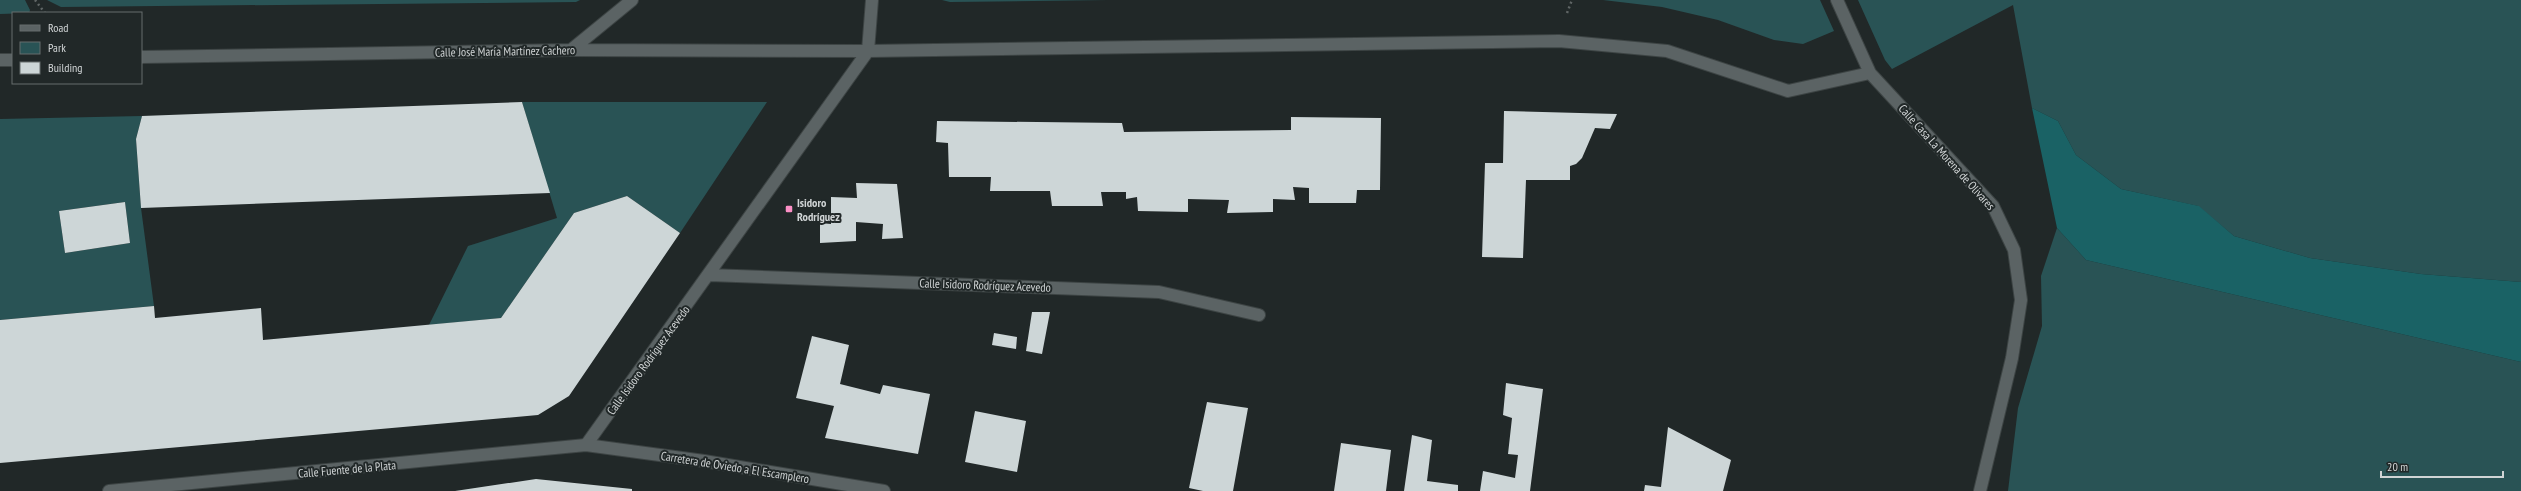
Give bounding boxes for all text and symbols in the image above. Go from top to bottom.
legend [12,12,142,84]
text: Road [48,20,68,35]
text: Park [48,40,66,55]
street label: Calle José María Martínez Cachero [435,42,575,60]
text: Building [48,60,83,75]
street label: Calle Casa La Morena de Olivares [1896,101,1998,213]
place label: Isidoro Rodríguez [797,195,840,224]
marker: Isidoro Rodríguez [784,204,794,214]
street label: Calle Isidoro Rodríguez Acevedo [919,275,1051,295]
street label: Calle Isidoro Rodríguez Acevedo [603,302,693,418]
street label: Carretera de Oviedo a El Escamplero [660,448,810,486]
scale bar [2381,453,2503,479]
street label: Calle Fuente de la Plata [297,457,397,481]
text: 20 m [2387,459,2408,474]

